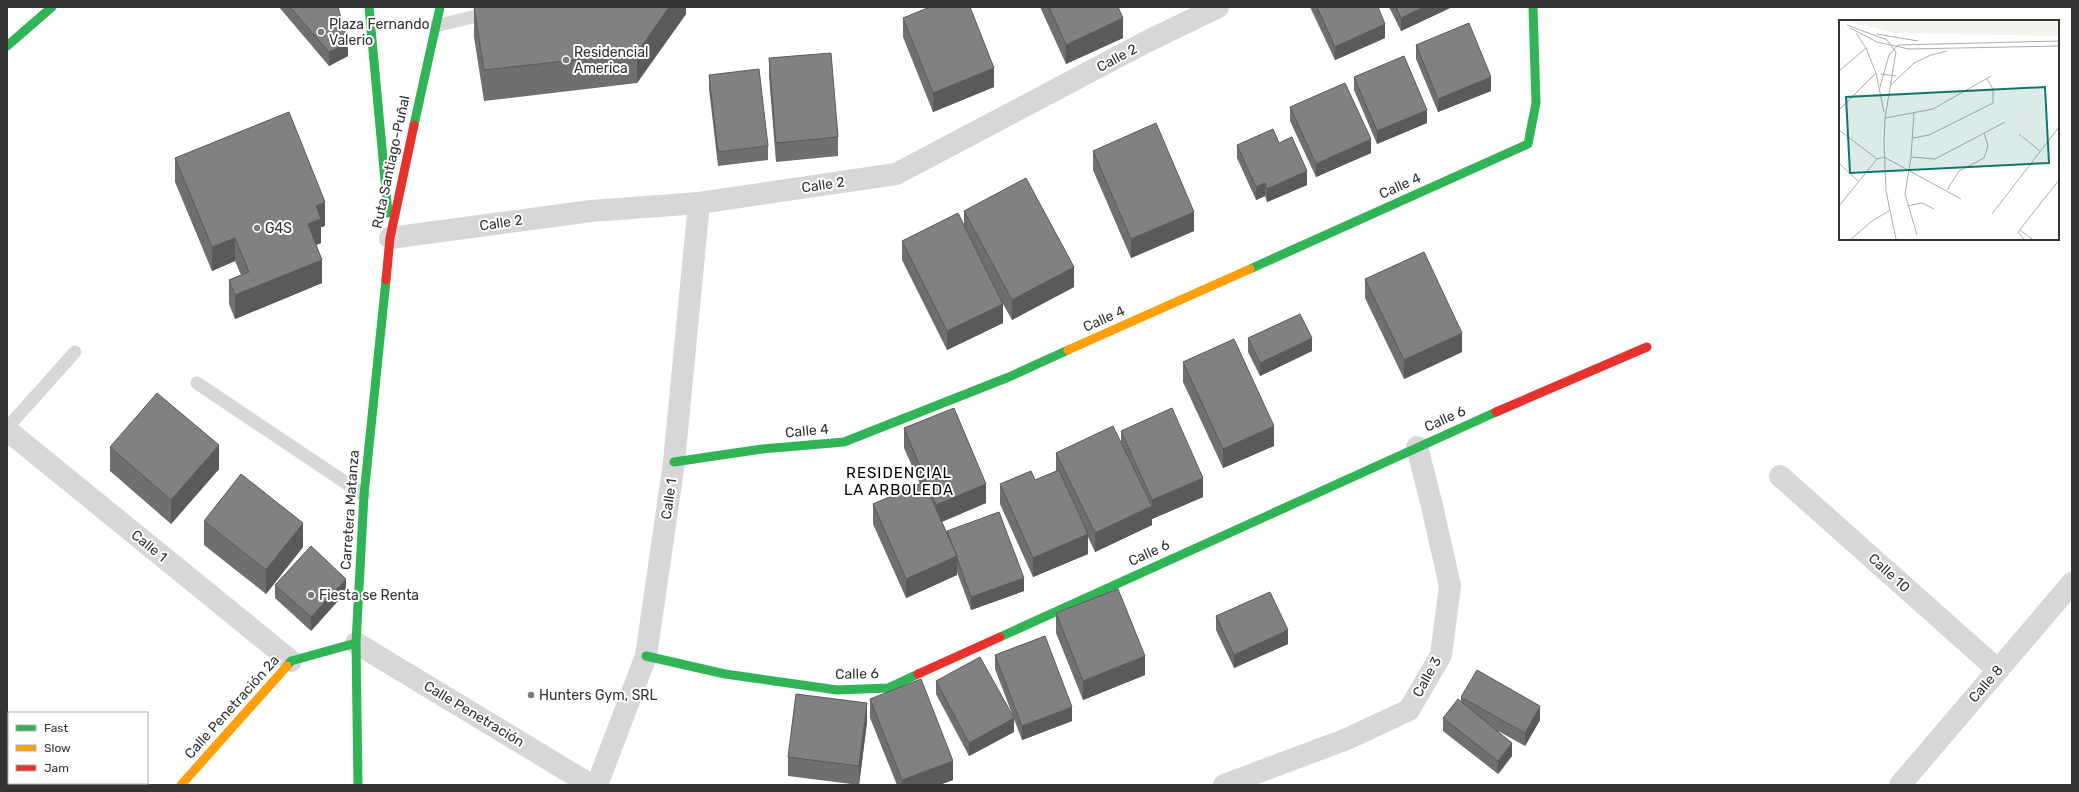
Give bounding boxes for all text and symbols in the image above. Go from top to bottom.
place label: Plaza Fernando Valerio [329,16,430,49]
inset map [1839,20,2059,240]
marker: Plaza Fernando Valerio [316,27,326,37]
street label: Calle 2 [1094,40,1140,76]
place label: Residencial America [574,44,648,77]
marker: Residencial America [561,55,571,65]
street label: Ruta Santiago-Puñal [369,94,413,230]
street label: Calle 4 [1377,169,1424,203]
street label: Calle 2 [800,174,846,196]
street label: Calle 2 [478,212,524,234]
place label: G4S [265,220,292,237]
marker: G4S [252,223,262,233]
street label: Calle 4 [1081,302,1128,336]
street label: Calle 6 [1422,402,1468,436]
street label: Calle 4 [784,421,830,441]
street label: Carretera Matanza [337,449,363,571]
district label: RESIDENCIAL LA ARBOLEDA [844,464,954,499]
street label: Calle 1 [658,477,680,521]
street label: Calle 1 [128,526,170,566]
street label: Calle 6 [1126,536,1172,570]
street label: Calle 10 [1865,550,1913,596]
place label: Fiesta se Renta [319,587,419,604]
marker: Fiesta se Renta [306,590,316,600]
street label: Calle Penetración 2a [181,652,283,762]
street label: Calle 3 [1409,654,1445,700]
street label: Calle 8 [1965,662,2007,706]
street label: Calle 6 [835,665,879,683]
street label: Calle Penetración [421,677,527,751]
place label: Hunters Gym, SRL [539,687,658,704]
marker: Hunters Gym, SRL [526,690,536,700]
legend [8,712,148,784]
text: Fast [44,721,68,735]
text: Slow [44,741,71,755]
text: Jam [44,761,69,775]

